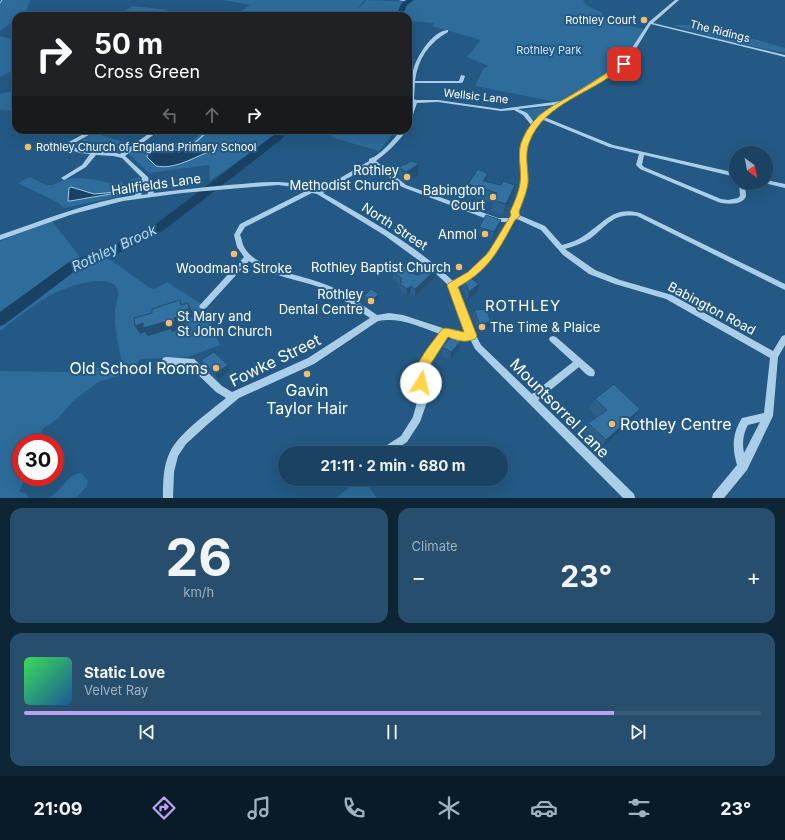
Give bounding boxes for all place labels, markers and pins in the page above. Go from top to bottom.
place label: Rothley Court [565,13,636,27]
marker: Rothley Court [639,15,649,25]
pin [607,47,641,81]
place label: Rothley Church of England Primary School [36,140,257,154]
marker: Rothley Church of England Primary School [23,142,33,152]
place label: Rothley Methodist Church [289,162,399,193]
marker: Rothley Methodist Church [402,172,412,182]
place label: Babington Court [423,182,485,213]
marker: Babington Court [488,192,498,202]
place label: Anmol [438,226,477,242]
marker: Anmol [480,229,490,239]
marker: Woodman's Stroke [229,249,239,259]
place label: Rothley Baptist Church [311,259,451,275]
place label: Woodman's Stroke [176,260,292,276]
marker: Rothley Baptist Church [454,262,464,272]
place label: Rothley Dental Centre [279,286,363,317]
marker: Rothley Dental Centre [366,296,376,306]
place label: St Mary and St John Church [177,308,272,339]
marker: St Mary and St John Church [164,318,174,328]
place label: The Time & Plaice [490,319,600,335]
marker: The Time & Plaice [477,322,487,332]
place label: Old School Rooms [69,358,208,378]
marker: Old School Rooms [211,363,221,373]
marker: Gavin Taylor Hair [302,369,312,379]
place label: Gavin Taylor Hair [266,380,348,418]
place label: Rothley Centre [620,414,732,434]
marker: Rothley Centre [607,419,617,429]

